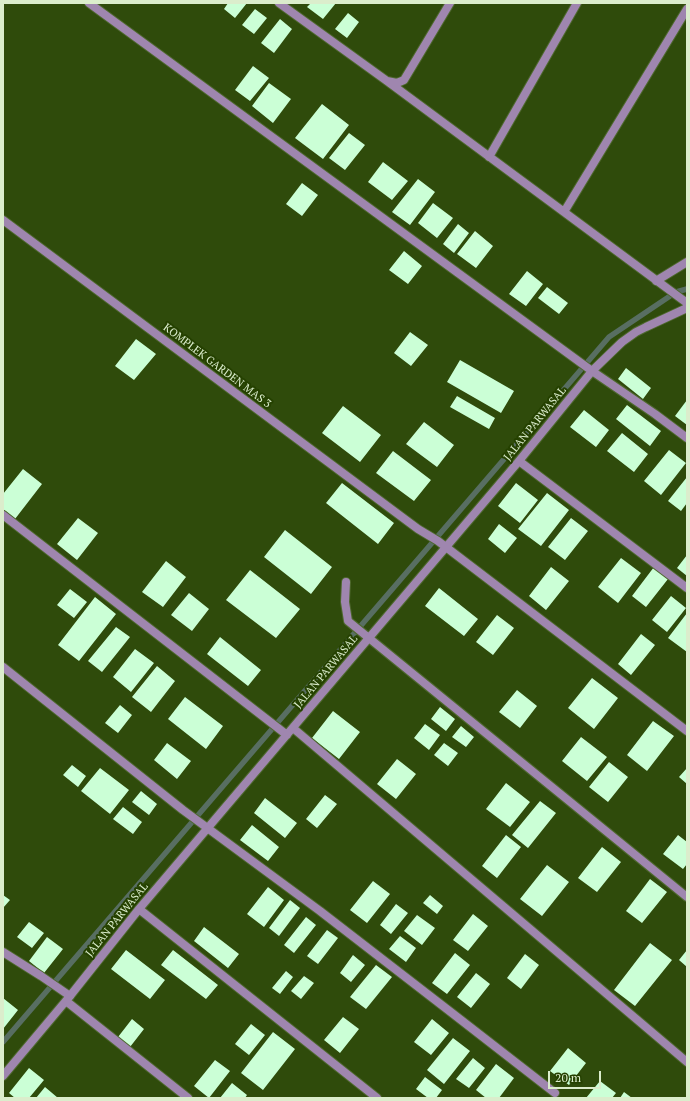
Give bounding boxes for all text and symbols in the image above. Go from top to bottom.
street label: KOMPLEK GARDEN MAS 3 [160,321,274,411]
street label: JALAN PARWASAL [501,384,569,464]
street label: JALAN PARWASAL [292,633,360,711]
street label: JALAN PARWASAL [83,880,151,960]
scale bar [550,1063,603,1089]
text: 20 m [555,1070,581,1085]

